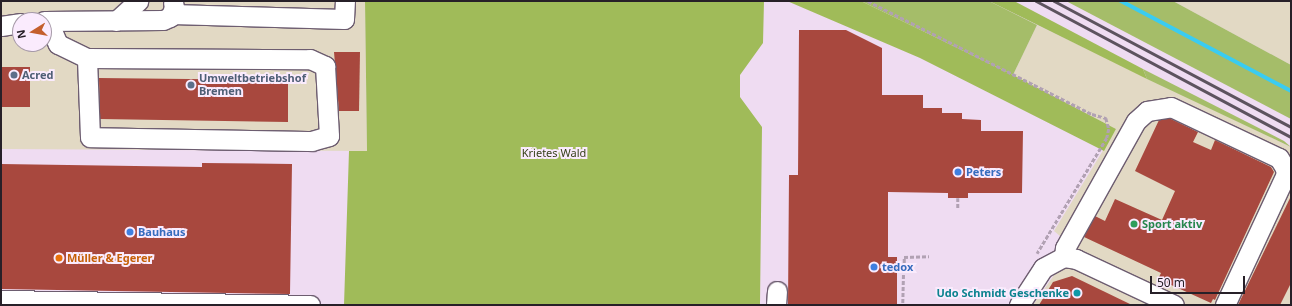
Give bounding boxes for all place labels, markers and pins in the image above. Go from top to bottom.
place label: Acred [22,68,54,82]
marker: Acred [9,70,19,80]
place label: Umweltbetriebshof Bremen [199,72,306,98]
marker: Umweltbetriebshof Bremen [186,80,196,90]
place label: Peters [966,165,1001,179]
marker: Peters [953,167,963,177]
place label: Sport aktiv [1142,217,1202,231]
marker: Sport aktiv [1129,219,1139,229]
place label: Bauhaus [138,225,185,239]
marker: Bauhaus [125,227,135,237]
place label: Müller & Egerer [67,251,152,265]
marker: Müller & Egerer [54,253,64,263]
place label: tedox [882,260,913,274]
marker: tedox [869,262,879,272]
place label: Udo Schmidt Geschenke [937,286,1069,300]
marker: Udo Schmidt Geschenke [1072,288,1082,298]

